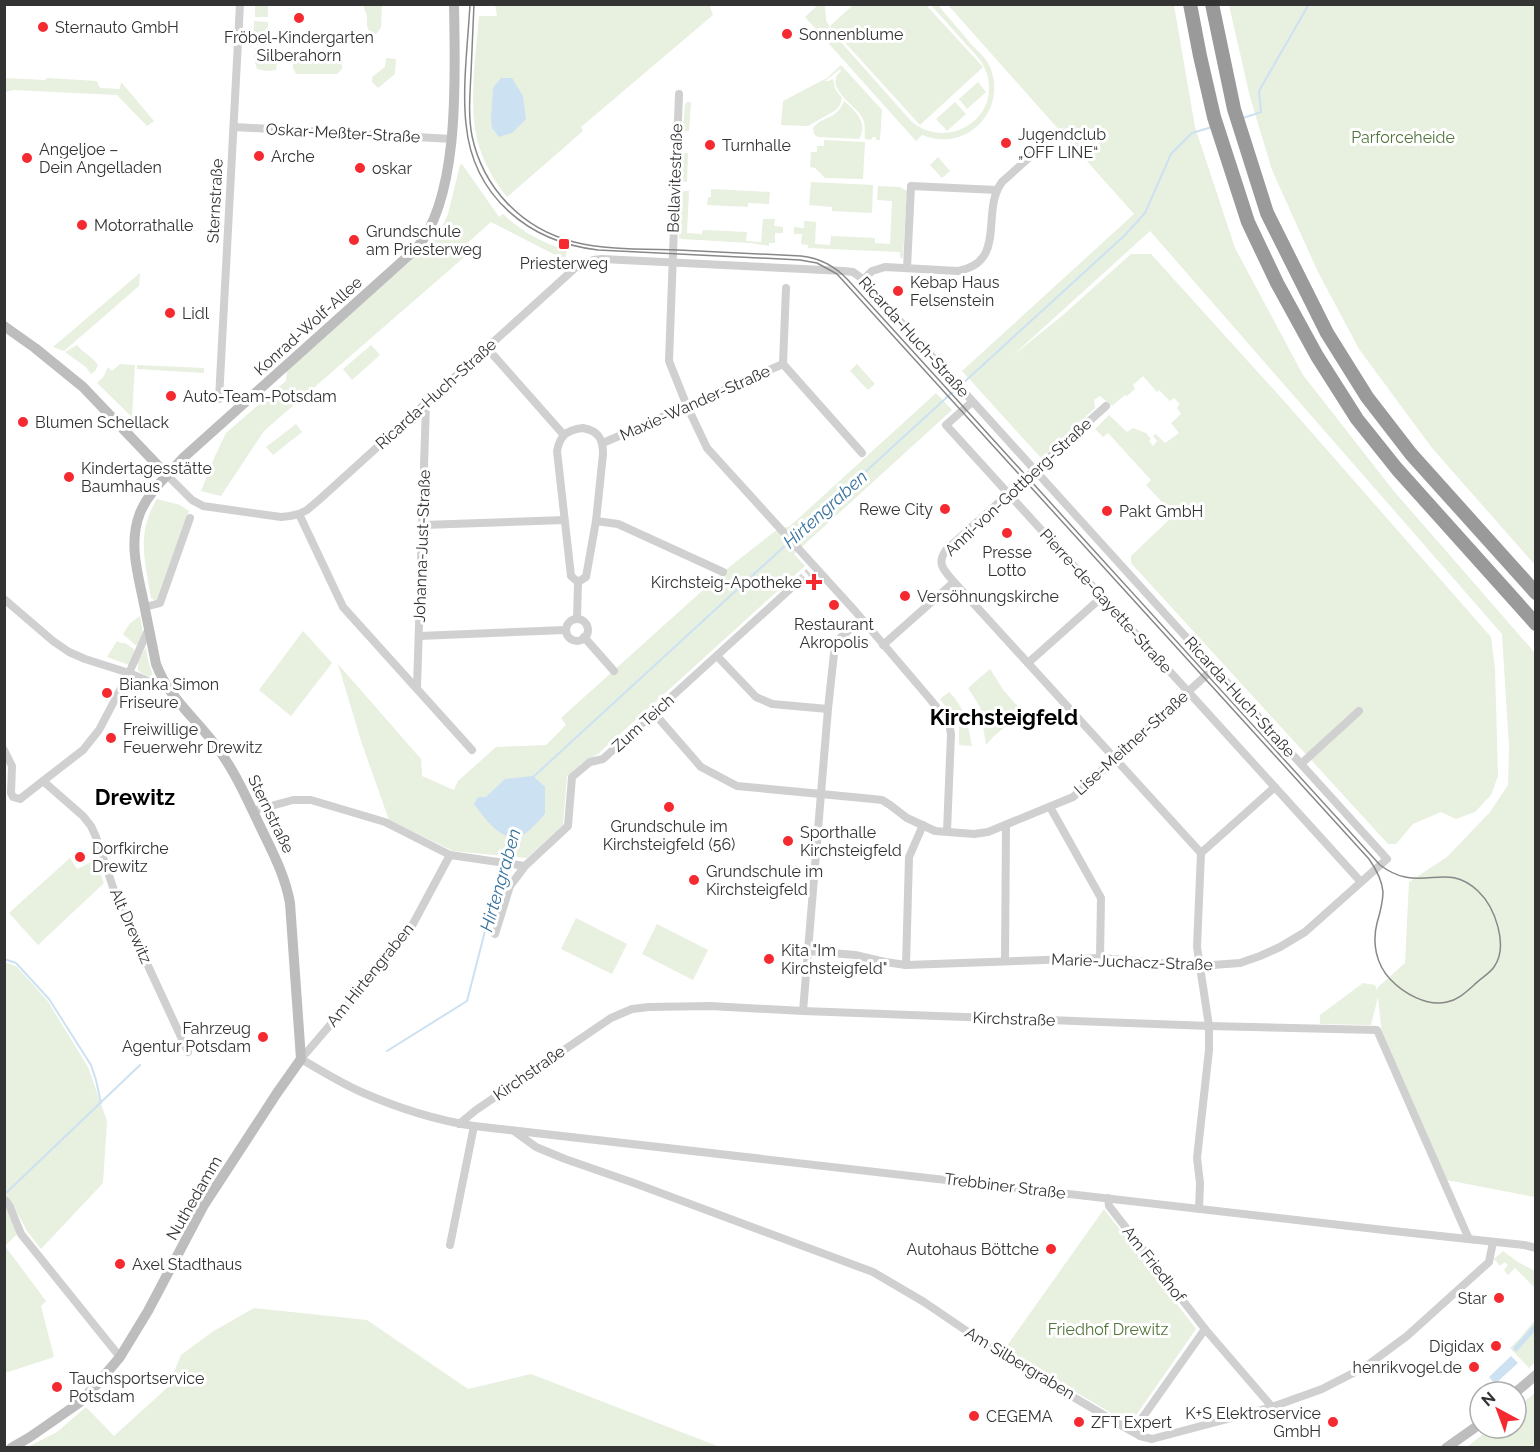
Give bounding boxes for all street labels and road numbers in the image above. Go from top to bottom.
street label: Oskar-Meßter-Straße [265,119,421,147]
street label: Bellavitestraße [664,123,686,233]
street label: Sternstraße [203,158,227,244]
street label: Konrad-Wolf-Allee [250,273,366,379]
street label: Ricarda-Huch-Straße [855,273,973,401]
street label: Ricarda-Huch-Straße [372,335,500,453]
street label: Maxie-Wander-Straße [617,361,773,445]
street label: Anni-von-Gottberg-Straße [941,414,1095,560]
street label: Johanna-Just-Straße [410,469,434,623]
street label: Pierre-de-Gayette-Straße [1036,525,1176,677]
street label: Ricarda-Huch-Straße [1181,633,1299,761]
street label: Lise-Meitner-Straße [1070,687,1192,799]
street label: Zum Teich [608,690,678,756]
street label: Sternstraße [244,772,298,856]
street label: Alt Drewitz [106,885,156,967]
street label: Am Hirtengraben [323,920,417,1030]
street label: Marie-Juchacz-Straße [1051,950,1213,974]
street label: Kirchstraße [972,1008,1056,1030]
street label: Kirchstraße [490,1041,568,1105]
street label: Nuthedamm [162,1153,226,1243]
street label: Trebbiner Straße [943,1169,1067,1203]
street label: Am Friedhof [1119,1222,1190,1306]
street label: Am Silbergraben [962,1323,1078,1403]

